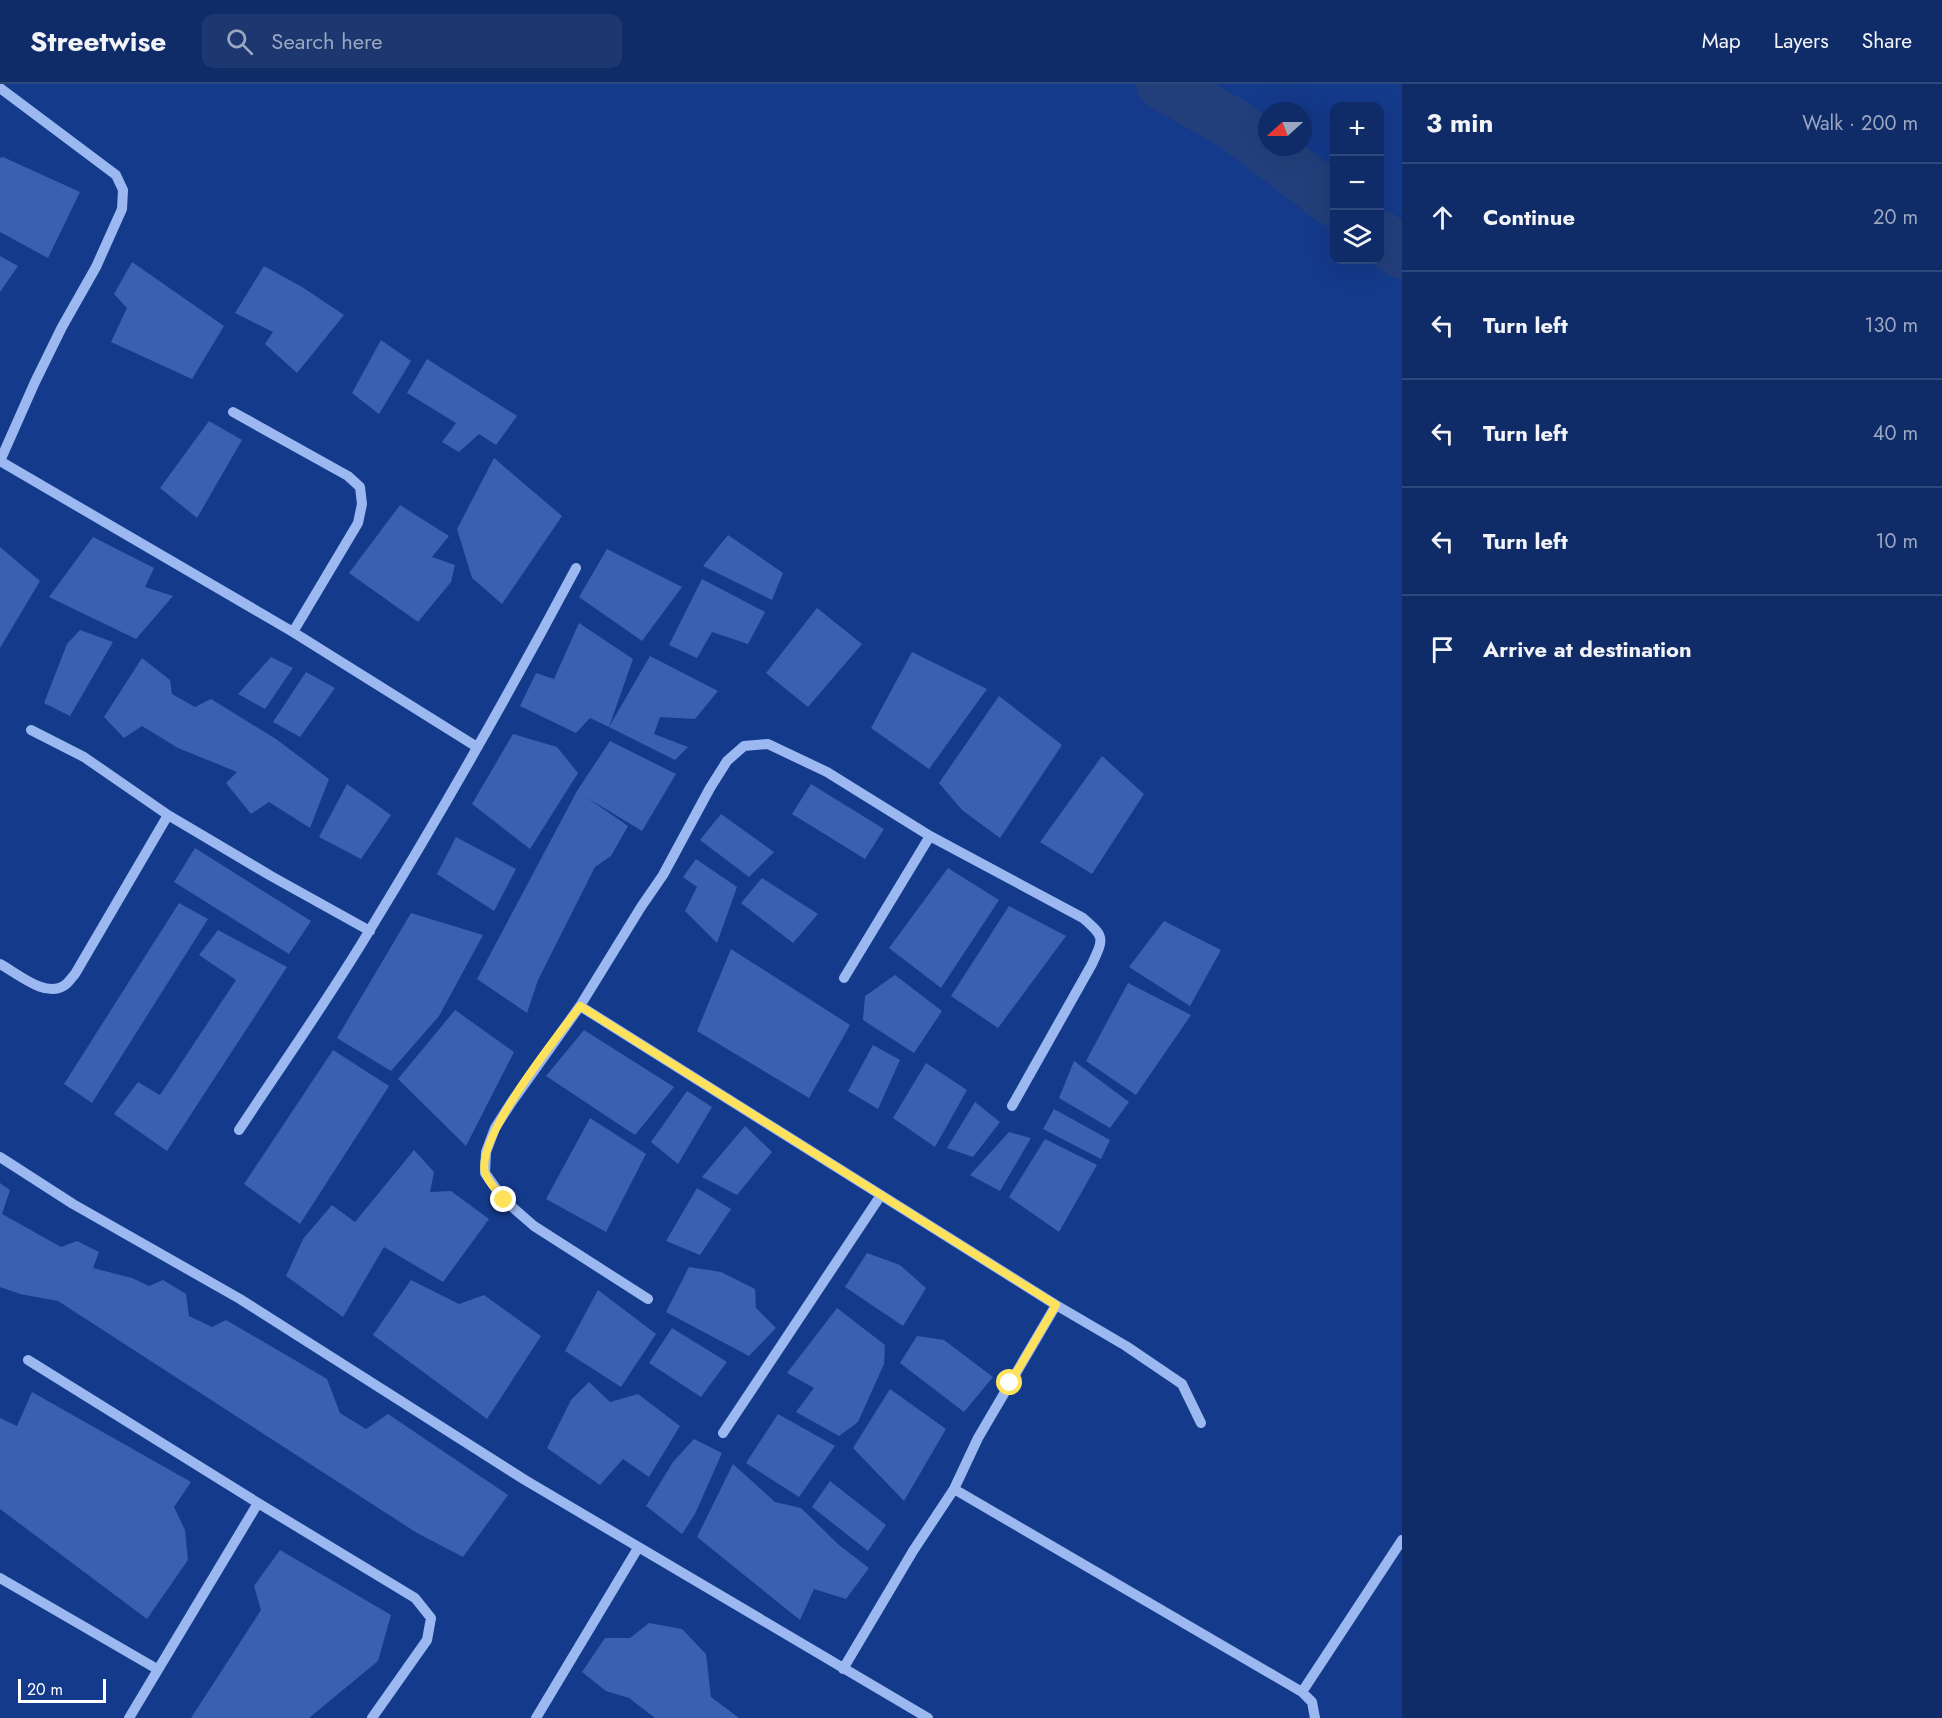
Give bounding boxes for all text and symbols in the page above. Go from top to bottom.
search box [202,14,622,68]
text: Streetwise [30,21,166,62]
icon: search [223,25,256,58]
text: Search here [271,25,383,57]
text: Map [1702,26,1741,56]
text: Layers [1774,26,1829,56]
text: Share [1862,26,1912,56]
north arrow [1258,102,1312,156]
map controls [1330,102,1384,264]
button: + [1330,102,1384,156]
text: 3 min [1426,104,1493,142]
text: Walk · 200 m [1802,109,1918,138]
button: − [1330,156,1384,210]
icon: ahead [1426,201,1459,234]
text: Continue [1483,201,1575,233]
text: 20 m [1873,203,1918,232]
button: layers [1330,210,1384,264]
icon: left [1426,309,1459,342]
text: Turn left [1483,309,1568,341]
text: 130 m [1864,311,1918,340]
icon: left [1426,417,1459,450]
text: Turn left [1483,417,1568,449]
text: 40 m [1873,419,1918,448]
icon: left [1426,525,1459,558]
text: Turn left [1483,525,1568,557]
text: 10 m [1875,527,1918,556]
icon: arrive [1426,633,1459,666]
text: Arrive at destination [1483,633,1692,665]
route end [490,1186,516,1212]
route start [996,1369,1022,1395]
scale bar [18,1676,106,1704]
text: 20 m [27,1678,63,1701]

